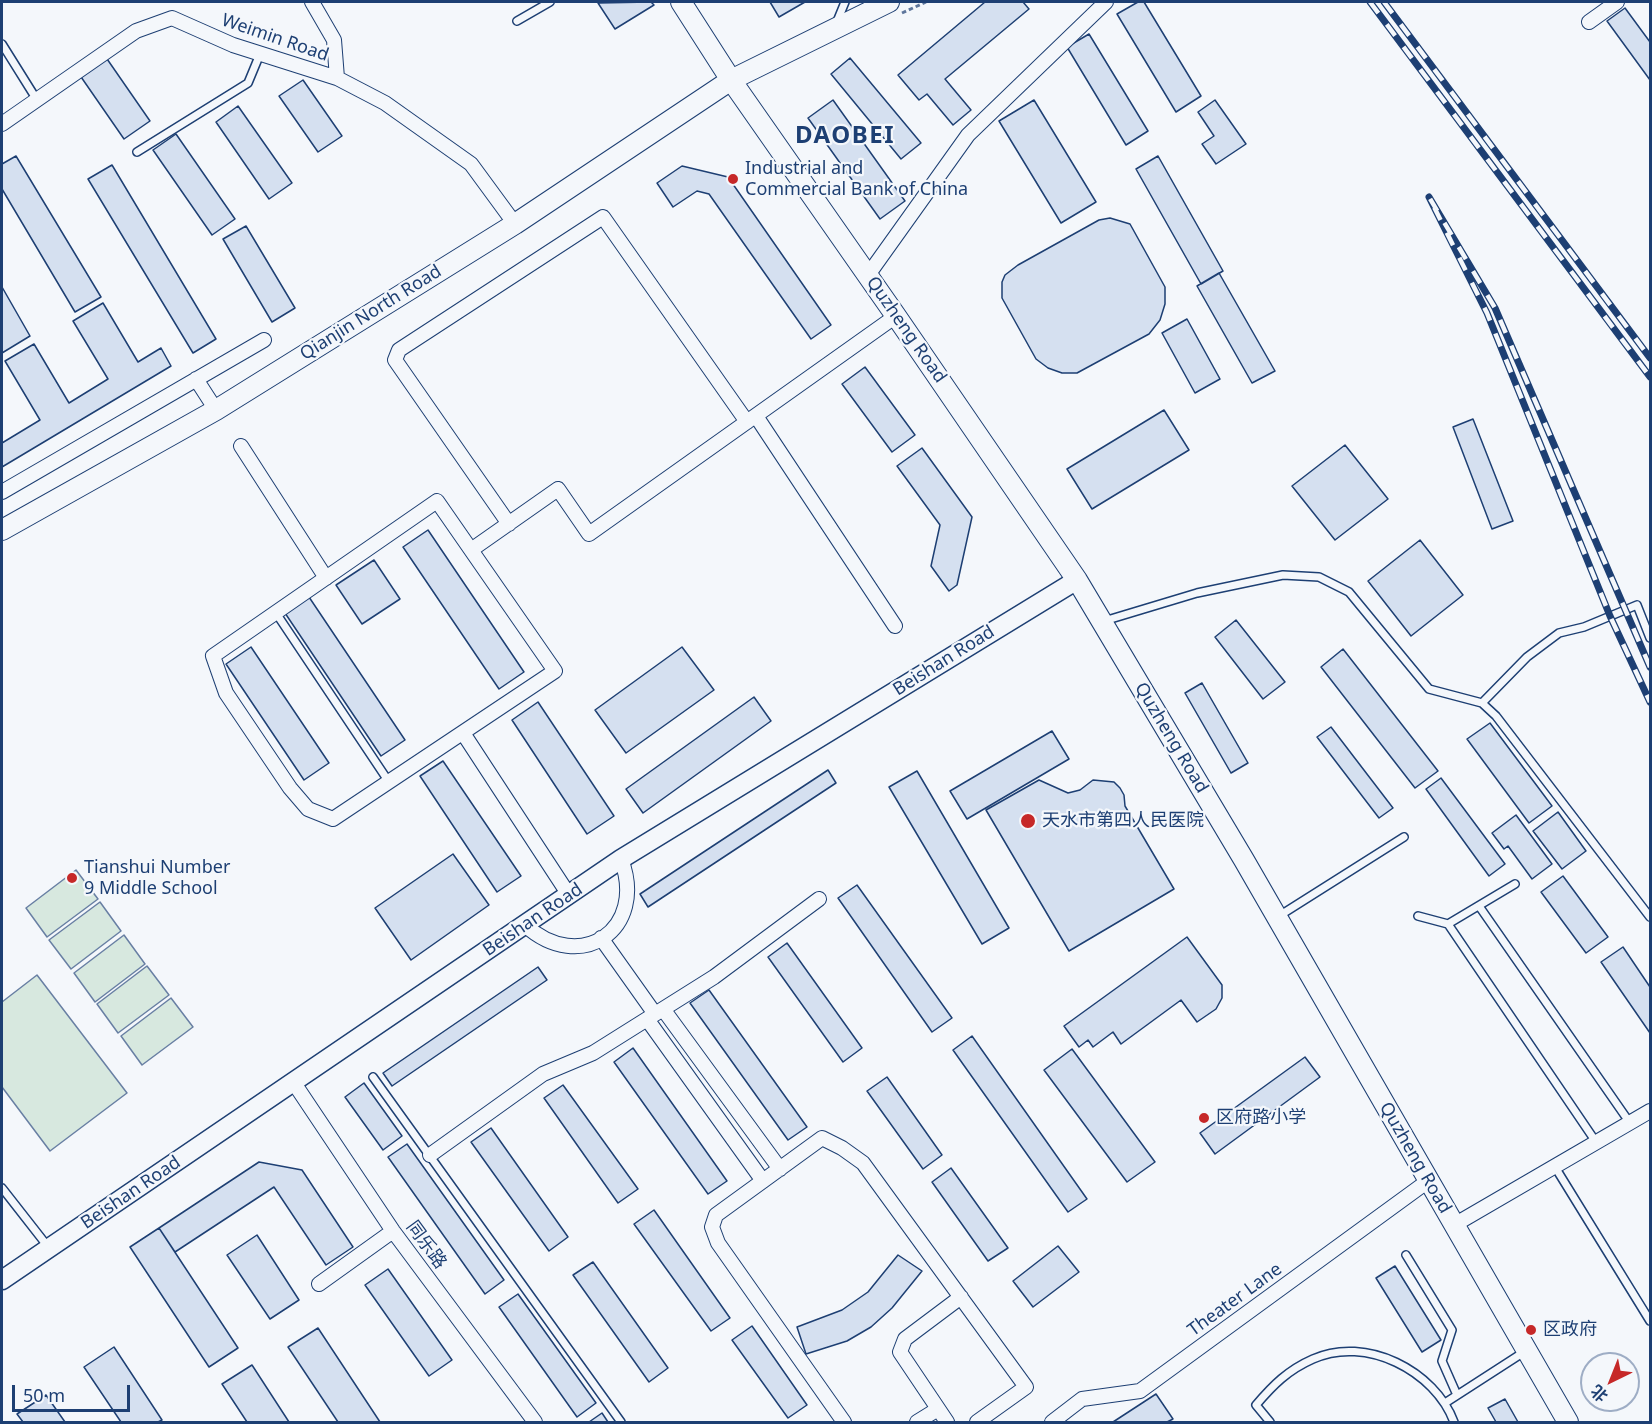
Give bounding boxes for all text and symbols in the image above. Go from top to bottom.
street label: Weimin Road [219,10,331,66]
district label: DAOBEI [795,122,895,150]
place label: Industrial and Commercial Bank of China [745,158,968,201]
marker: Industrial and Commercial Bank of China [726,172,740,186]
street label: Qianjin North Road [296,261,446,365]
street label: Quzheng Road [861,273,951,387]
street label: Beishan Road [889,621,999,701]
street label: Quzheng Road [1130,679,1212,797]
place label: 天水市第四人民医院 [1042,810,1204,832]
marker: 天水市第四人民医院 [1019,812,1037,830]
place label: Tianshui Number 9 Middle School [84,857,230,900]
marker: Tianshui Number 9 Middle School [65,871,79,885]
street label: Beishan Road [479,879,587,961]
street label: Quzheng Road [1374,1098,1456,1218]
place label: 区府路小学 [1216,1107,1306,1129]
marker: 区府路小学 [1197,1111,1211,1125]
street label: Beishan Road [77,1152,185,1234]
street label: 同乐路 [401,1217,451,1273]
street label: Theater Lane [1184,1259,1286,1341]
place label: 区政府 [1543,1319,1597,1341]
marker: 区政府 [1524,1323,1538,1337]
north arrow [1580,1352,1640,1412]
scale bar [15,1373,134,1411]
text: 北 [1586,1380,1612,1407]
text: 50 m [23,1383,65,1407]

